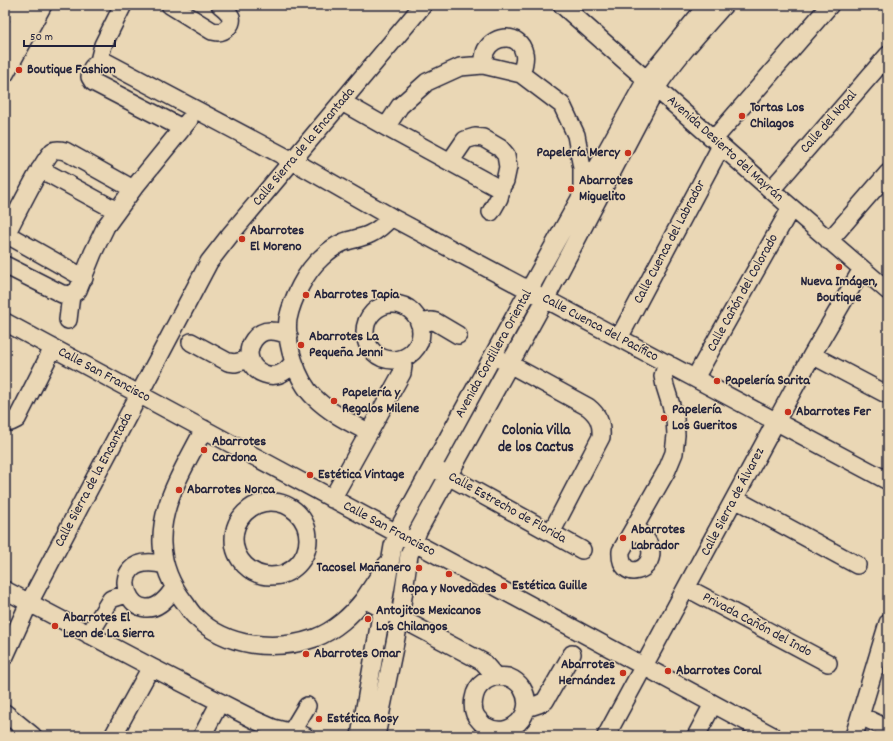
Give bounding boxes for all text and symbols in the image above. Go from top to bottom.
scale bar [24,22,115,48]
text: 50 m [30,29,53,46]
place label: Boutique Fashion [27,60,116,80]
marker: Boutique Fashion [14,65,24,75]
street label: Calle Sierra de la Encantada [248,83,360,211]
street label: Calle del Nopal [796,85,863,158]
street label: Avenida Desierto del Mayrán [662,91,788,207]
place label: Tortas Los Chilagos [750,98,805,134]
marker: Tortas Los Chilagos [737,111,747,121]
place label: Papelería Mercy [537,143,621,163]
marker: Papelería Mercy [623,148,633,158]
place label: Abarrotes Miguelito [579,171,633,207]
street label: Calle Cuenca del Labrador [629,176,712,308]
marker: Abarrotes Miguelito [566,184,576,194]
place label: Abarrotes El Moreno [250,221,304,257]
street label: Calle Cañón del Colorado [702,230,784,356]
marker: Abarrotes El Moreno [237,234,247,244]
marker: Nueva Imágen, Boutique [834,262,844,272]
place label: Nueva Imágen, Boutique [800,272,878,308]
place label: Abarrotes Tapia [314,285,400,305]
street label: Avenida Cordillera Oriental [450,286,538,422]
street label: Calle Cuenca del Pacífico [538,289,662,367]
marker: Abarrotes Tapia [301,290,311,300]
place label: Abarrotes La Pequeña Jenni [309,327,383,363]
marker: Abarrotes La Pequeña Jenni [296,340,306,350]
street label: Calle San Francisco [54,342,154,408]
place label: Papelería Sarita [725,371,811,391]
marker: Papelería Sarita [712,376,722,386]
place label: Papelería y Regalos Milene [342,383,419,419]
marker: Papelería y Regalos Milene [329,396,339,406]
place label: Papelería Los Gueritos [672,400,737,436]
place label: Abarrotes Fer [796,402,872,422]
marker: Abarrotes Fer [783,407,793,417]
street label: Calle Sierra de la Encantada [50,409,138,551]
marker: Papelería Los Gueritos [659,413,669,423]
district label: Colonia Villa de los Cactus [498,420,574,459]
place label: Abarrotes Cardona [212,432,266,468]
street label: Calle Sierra de Álvarez [696,444,770,560]
marker: Abarrotes Cardona [199,445,209,455]
place label: Estética Vintage [318,465,404,485]
street label: Calle Estrecho de Florida [444,467,570,549]
marker: Estética Vintage [305,470,315,480]
place label: Abarrotes Norca [187,480,276,500]
marker: Abarrotes Norca [174,485,184,495]
street label: Calle San Francisco [339,496,439,562]
place label: Abarrotes Labrador [631,520,685,556]
marker: Abarrotes Labrador [618,533,628,543]
place label: Tacosel Mañanero [317,558,411,578]
marker: Tacosel Mañanero [414,563,424,573]
marker: Ropa y Novedades [444,569,454,579]
place label: Estética Guille [512,576,587,596]
place label: Ropa y Novedades [401,579,497,599]
marker: Estética Guille [499,581,509,591]
street label: Privada Cañón del Indo [699,588,815,662]
place label: Antojitos Mexicanos Los Chilangos [376,601,481,637]
place label: Abarrotes El Leon de La Sierra [63,608,156,644]
marker: Antojitos Mexicanos Los Chilangos [363,614,373,624]
marker: Abarrotes El Leon de La Sierra [50,621,60,631]
place label: Abarrotes Omar [314,644,402,664]
marker: Abarrotes Omar [301,649,311,659]
place label: Abarrotes Hernández [559,655,616,691]
place label: Abarrotes Coral [676,661,762,681]
marker: Abarrotes Coral [663,666,673,676]
marker: Abarrotes Hernández [618,668,628,678]
place label: Estética Rosy [327,709,400,729]
marker: Estética Rosy [314,714,324,724]

